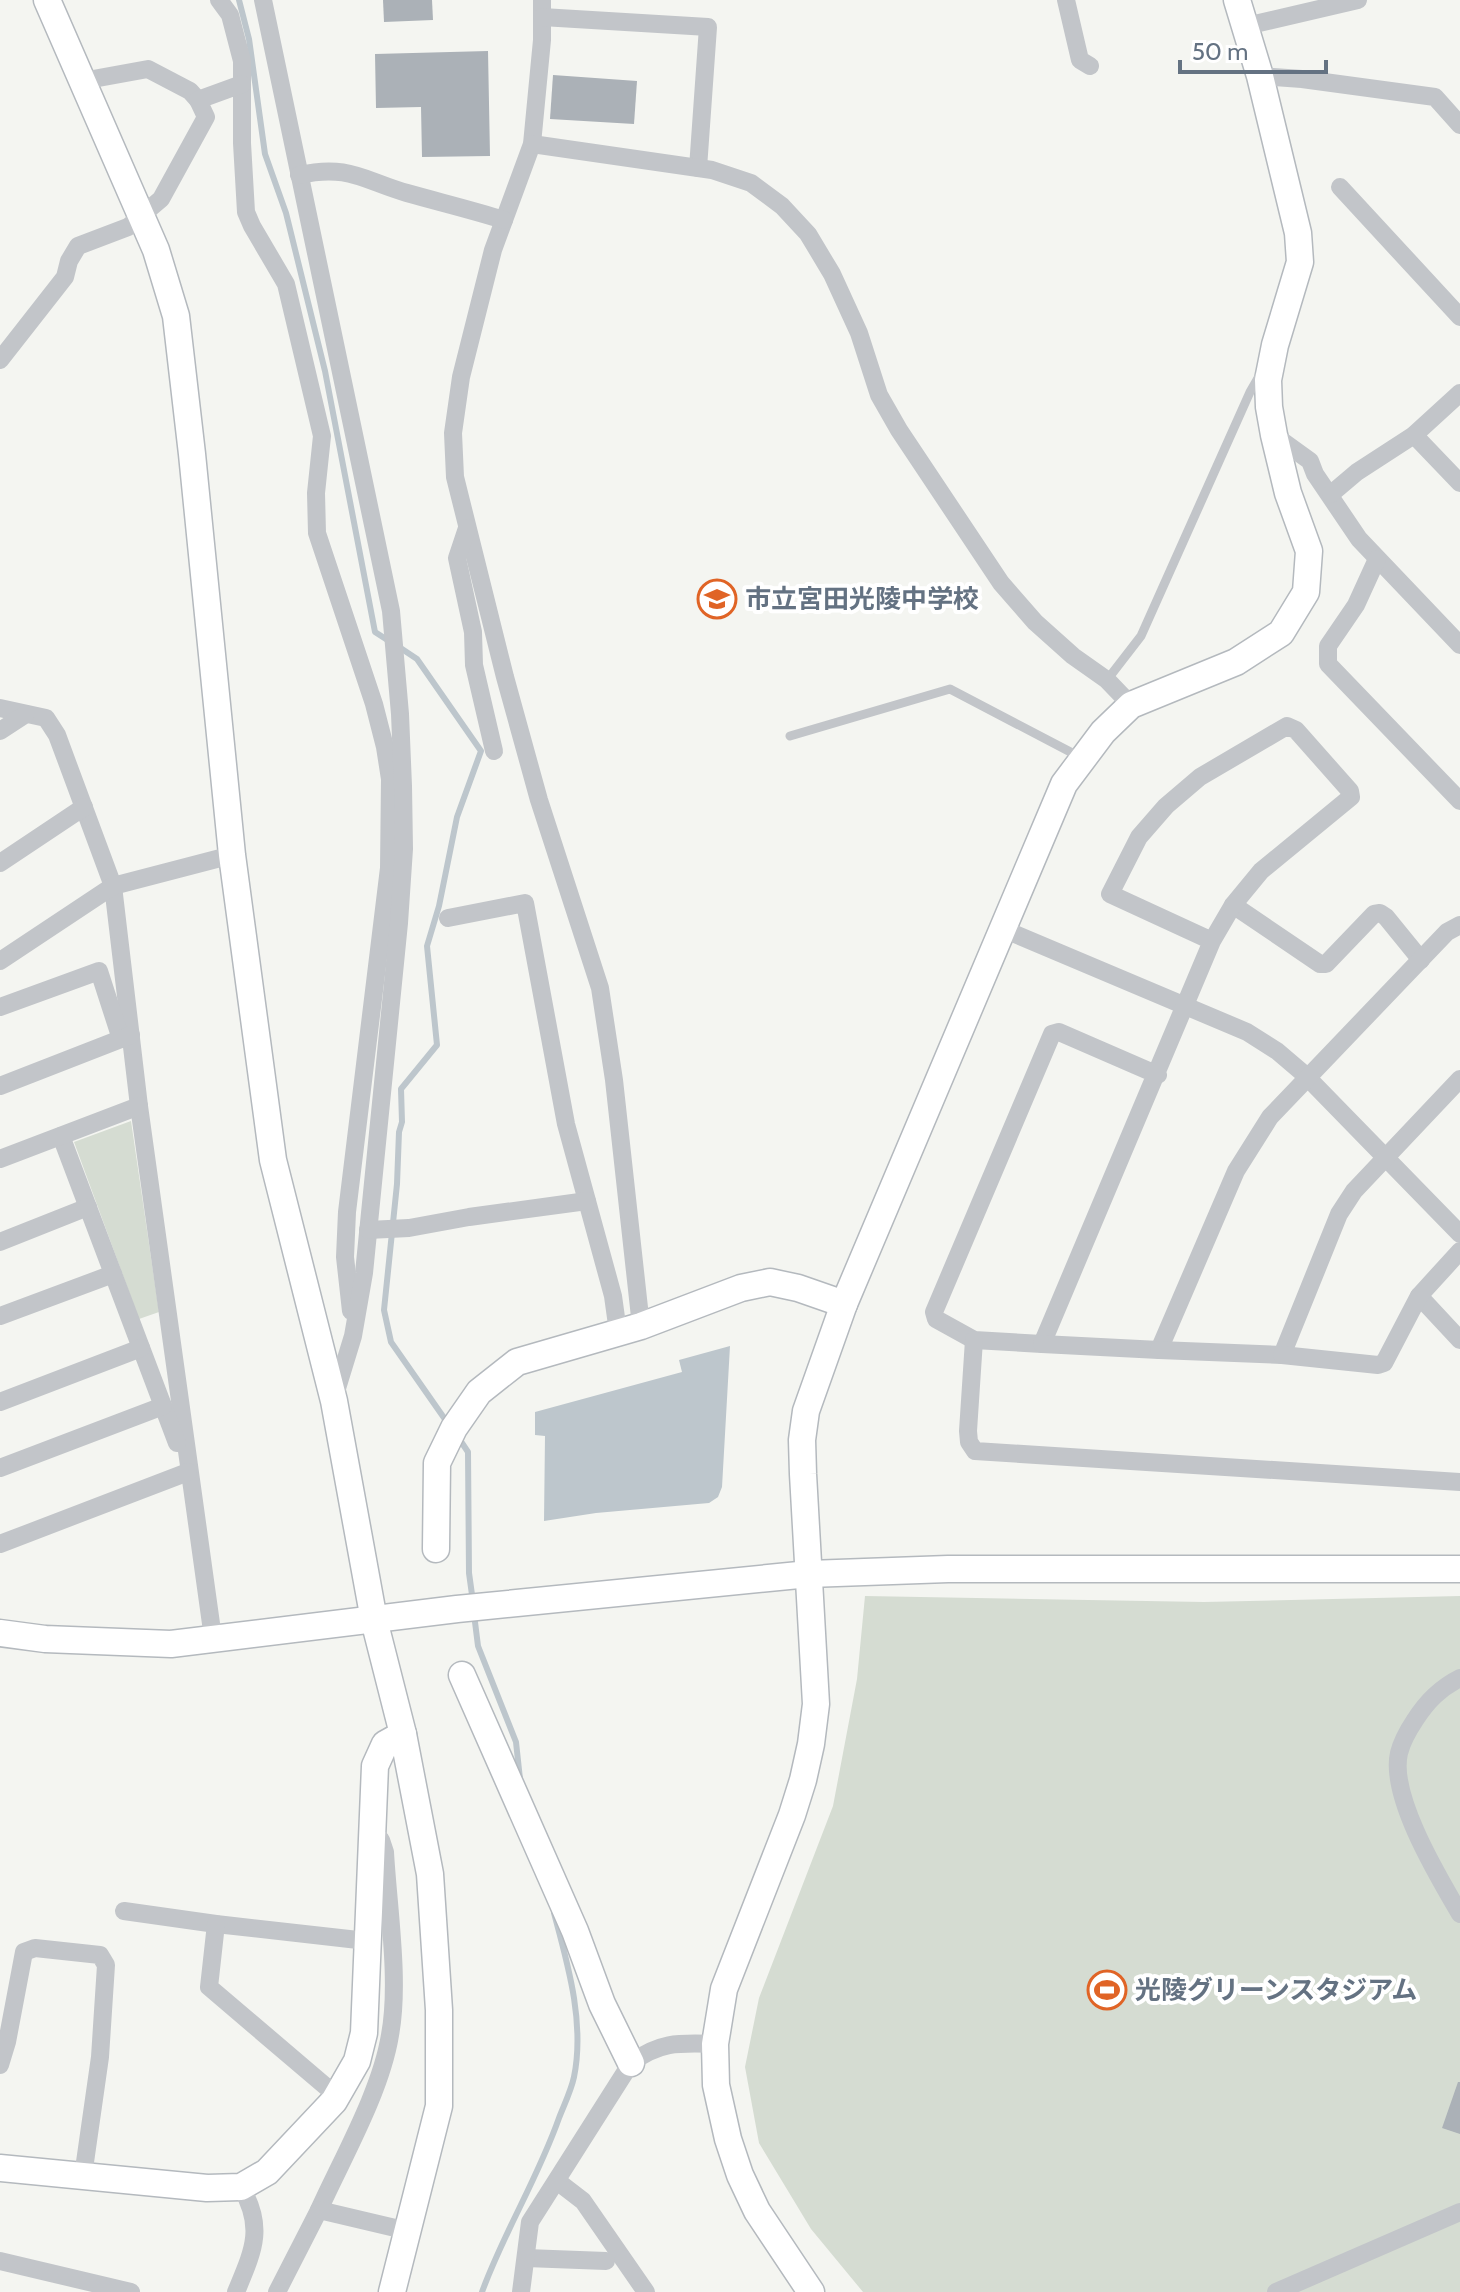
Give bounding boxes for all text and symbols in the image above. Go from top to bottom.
scale bar [1180,24,1326,74]
text: 50 m [1192,37,1248,66]
school or university icon: 市立宮田光陵中学校 [696,578,738,620]
place label: 市立宮田光陵中学校 [745,583,979,615]
sports icon: 光陵グリーンスタジアム [1086,1969,1128,2011]
place label: 光陵グリーンスタジアム [1135,1974,1417,2006]

